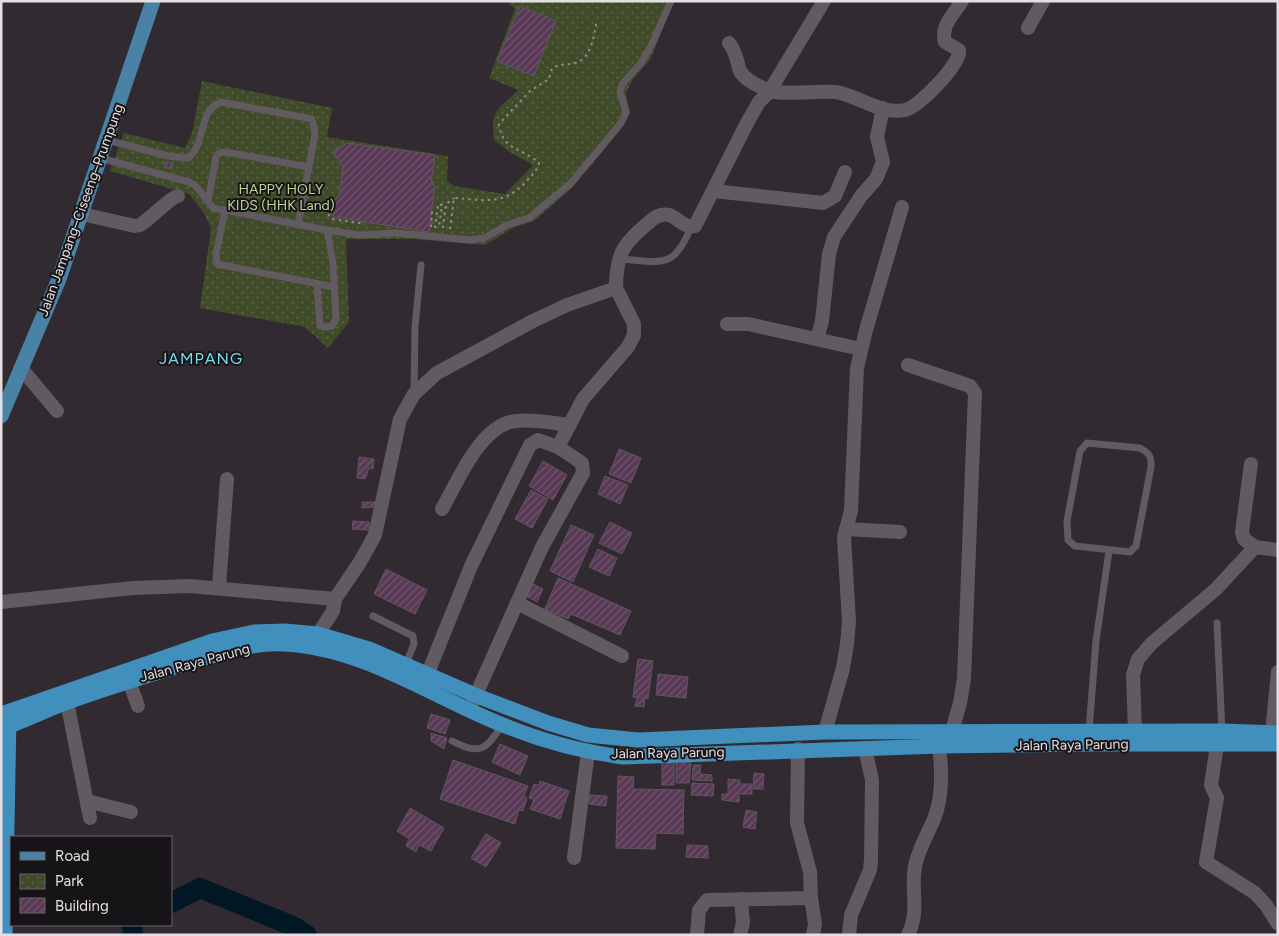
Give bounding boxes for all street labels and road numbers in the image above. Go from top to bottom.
street label: Jalan Jampang–Ciseeng–Prumpung [35,101,127,319]
street label: Jalan Raya Parung [138,640,252,686]
street label: Jalan Raya Parung [1015,736,1129,754]
street label: Jalan Raya Parung [611,744,725,762]

